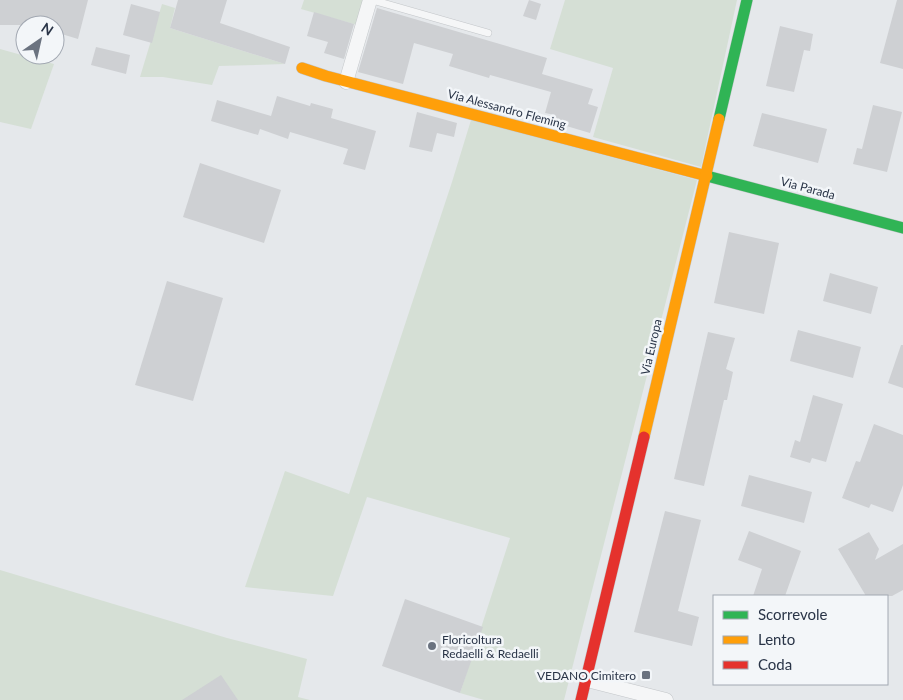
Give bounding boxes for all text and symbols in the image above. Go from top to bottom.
north arrow [15,15,65,65]
text: N [38,19,57,39]
street label: Via Alessandro Fleming [446,86,568,132]
street label: Via Parada [779,174,837,202]
street label: Via Europa [637,318,665,376]
legend [713,595,888,685]
text: Scorrevole [758,605,828,623]
text: Lento [758,630,795,648]
place label: Floricoltura Redaelli & Redaelli [442,632,539,661]
marker: Floricoltura Redaelli & Redaelli [426,640,438,652]
text: Coda [758,655,792,673]
place label: VEDANO Cimitero [537,668,636,683]
marker: VEDANO Cimitero [640,669,652,681]

